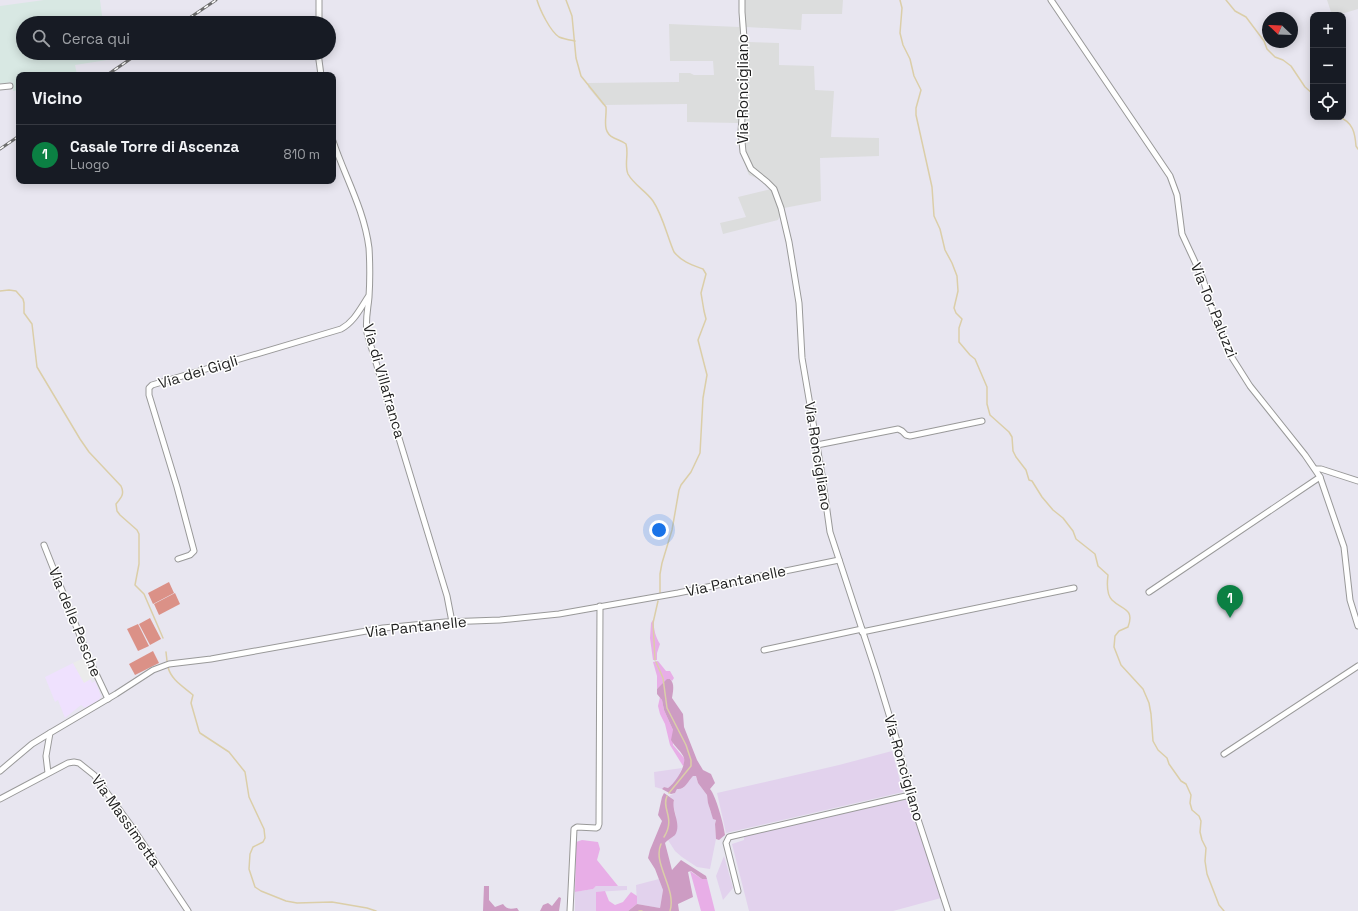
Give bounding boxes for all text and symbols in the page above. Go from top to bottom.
north arrow [1262,12,1298,48]
map controls [1310,12,1346,120]
button: + [1310,12,1346,48]
search box [16,16,336,60]
icon: search [30,27,52,49]
text: Cerca qui [62,29,130,48]
street label: Via Roncigliano [733,34,752,144]
button: − [1310,48,1346,84]
button: locate [1310,84,1346,120]
text: Vicino [32,87,82,109]
text: Casale Torre di Ascenza [70,137,239,156]
text: 1 [42,146,48,163]
text: 810 m [284,146,320,163]
text: Luogo [70,156,109,173]
street label: Via Tor Paluzzi [1187,260,1242,360]
street label: Via di Villafranca [359,321,410,441]
street label: Via dei Gigli [156,350,240,393]
street label: Via Roncigliano [800,400,836,512]
your location [649,520,669,540]
street label: Via Pantanelle [684,561,788,600]
street label: Via delle Pesche [45,564,106,680]
pin: 1 [1217,585,1243,618]
street label: Via Pantanelle [364,612,468,641]
street label: Via Roncigliano [880,712,929,823]
street label: Via Massimetta [87,771,166,871]

